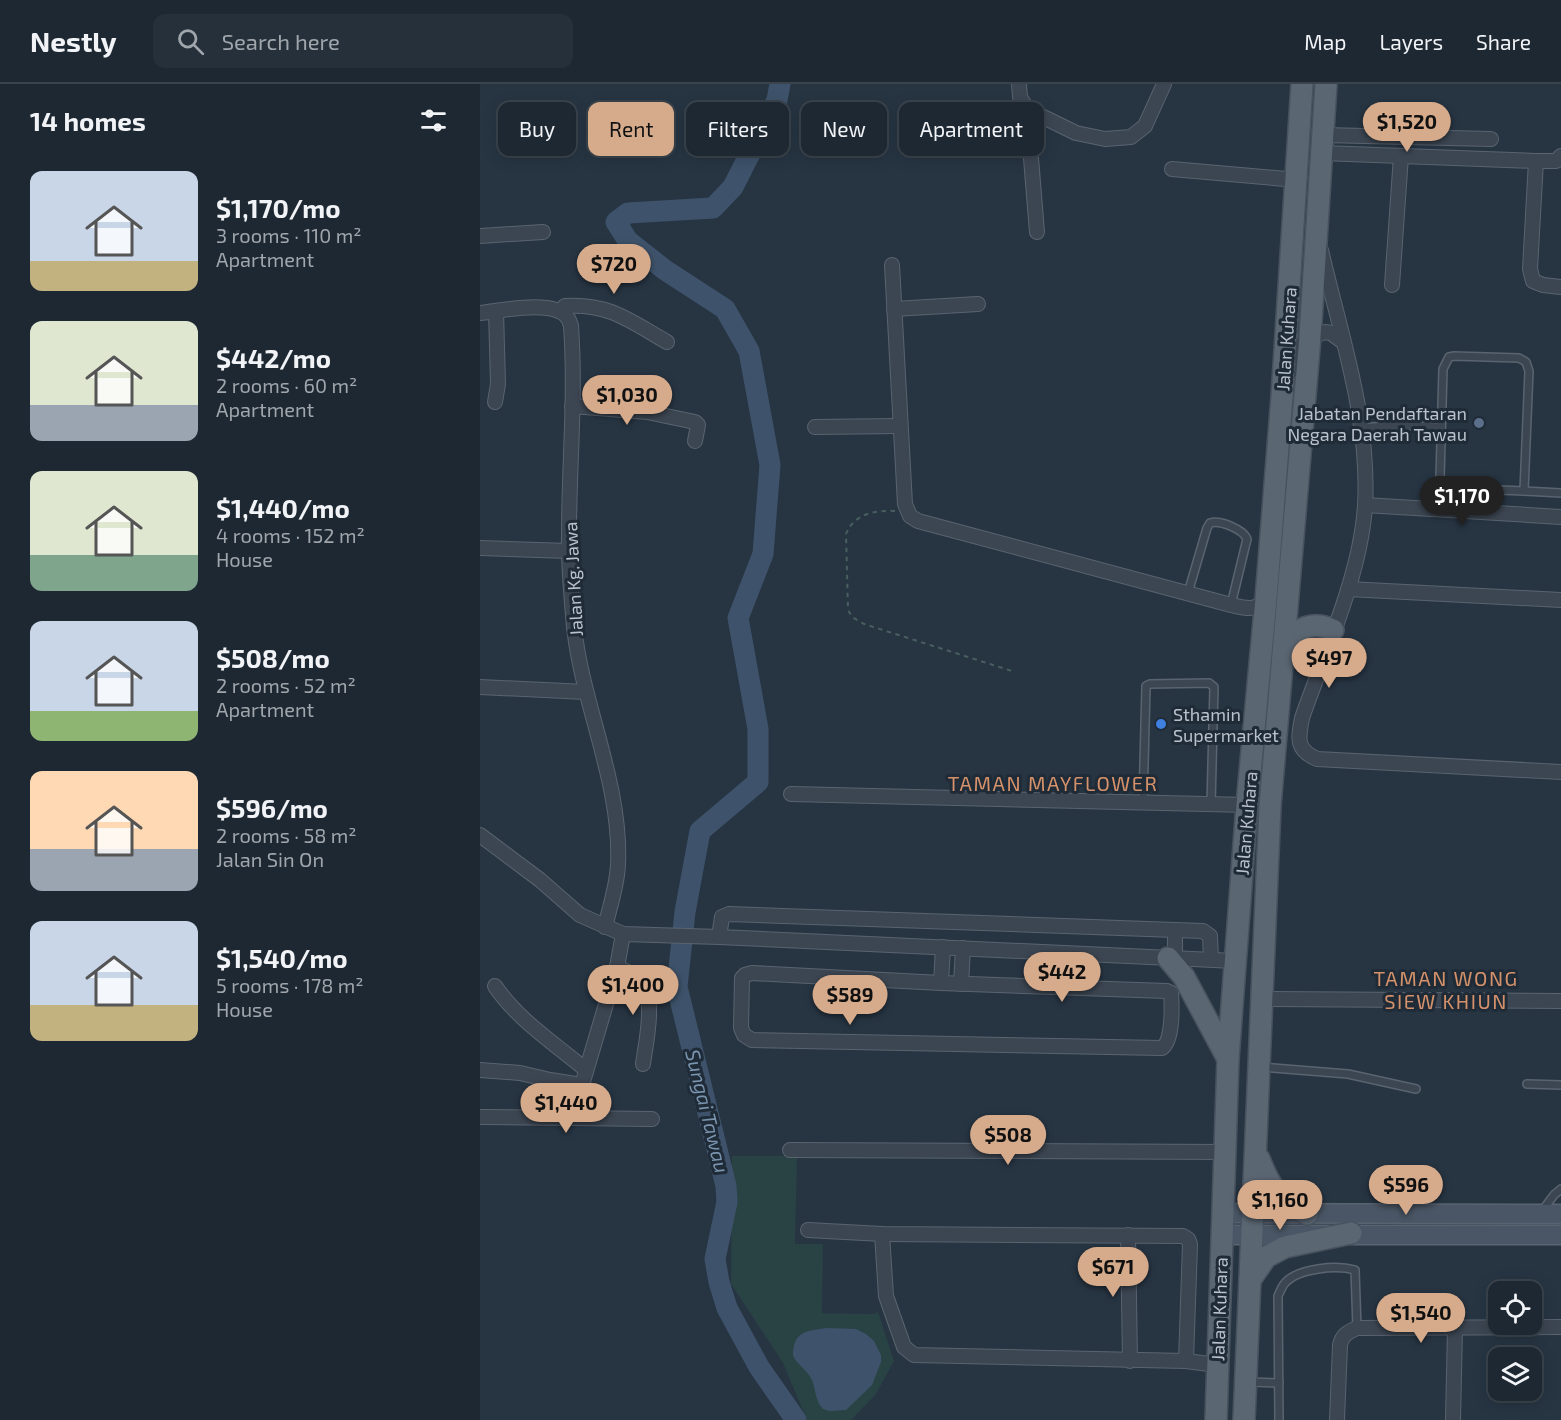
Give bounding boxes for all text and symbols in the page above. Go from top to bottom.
search box [153,14,573,68]
text: Nestly [30,24,117,58]
icon: search [174,25,207,58]
text: Search here [222,28,340,54]
text: Map [1304,29,1346,54]
text: Layers [1379,29,1443,54]
text: Share [1476,29,1531,54]
chip: Buy [498,102,576,156]
chip: Rent [588,102,674,156]
chip: Filters [686,102,789,156]
chip: New [801,102,887,156]
chip: Apartment [899,102,1044,156]
pin: $1,520 [1358,102,1456,153]
icon: filters [417,104,450,137]
text: 14 homes [30,105,146,136]
text: $1,520 [1377,109,1437,133]
text: $1,170/mo [216,192,341,223]
icon: home [78,195,150,267]
text: 3 rooms · 110 m² [216,223,362,247]
pin: $720 [578,244,650,295]
text: Apartment [216,247,314,271]
text: $720 [591,251,637,275]
street label: Jalan Kuhara [1271,286,1301,392]
text: $442/mo [216,342,331,373]
icon: home [78,345,150,417]
text: 2 rooms · 60 m² [216,373,357,397]
pin: $1,030 [578,375,676,426]
text: $1,030 [596,382,658,406]
text: Apartment [216,397,314,421]
place label: Jabatan Pendaftaran Negara Daerah Tawau [1287,402,1467,445]
marker: Jabatan Pendaftaran Negara Daerah Tawau [1472,416,1486,430]
pin: $1,170 [1413,476,1511,527]
text: $1,170 [1434,483,1490,507]
text: $1,440/mo [216,492,350,523]
icon: home [78,495,150,567]
street label: Jalan Kg. Jawa [559,521,587,637]
text: 4 rooms · 152 m² [216,523,365,547]
text: House [216,547,273,571]
pin: $497 [1293,638,1365,689]
text: $508/mo [216,642,330,673]
icon: home [78,645,150,717]
text: $497 [1306,645,1352,669]
text: 2 rooms · 52 m² [216,673,356,697]
text: Apartment [216,697,314,721]
place label: Sthamin Supermarket [1173,703,1279,746]
marker: Sthamin Supermarket [1154,717,1168,731]
street label: Jalan Kuhara [1231,770,1261,876]
district label: TAMAN MAYFLOWER [948,771,1158,795]
text: $596/mo [216,792,328,823]
icon: home [78,795,150,867]
text: 2 rooms · 58 m² [216,823,357,847]
text: Jalan Sin On [216,847,324,871]
text: $1,540/mo [216,942,348,973]
icon: home [78,945,150,1017]
pin: $442 [1026,952,1098,1003]
text: $442 [1038,959,1086,983]
pin: $1,400 [584,965,682,1016]
district label: TAMAN WONG SIEW KHIUN [1373,966,1519,1013]
text: $1,400 [602,972,664,996]
text: 5 rooms · 178 m² [216,973,364,997]
pin: $589 [814,975,886,1026]
text: $589 [827,982,873,1006]
text: House [216,997,273,1021]
water label: Sungai Tawau [681,1047,735,1175]
pin: $1,440 [517,1083,615,1134]
text: $1,440 [534,1090,598,1114]
pin: $508 [972,1115,1044,1166]
text: $508 [984,1122,1032,1146]
pin: $596 [1370,1165,1442,1216]
text: $596 [1383,1172,1429,1196]
pin: $1,160 [1231,1180,1329,1231]
text: $1,160 [1251,1187,1309,1211]
pin: $671 [1077,1247,1149,1298]
text: $671 [1092,1254,1134,1278]
street label: Jalan Kuhara [1206,1257,1232,1361]
map controls [1488,1281,1542,1401]
button: locate [1488,1281,1542,1335]
pin: $1,540 [1372,1293,1470,1344]
text: $1,540 [1390,1300,1452,1324]
button: layers [1488,1347,1542,1401]

